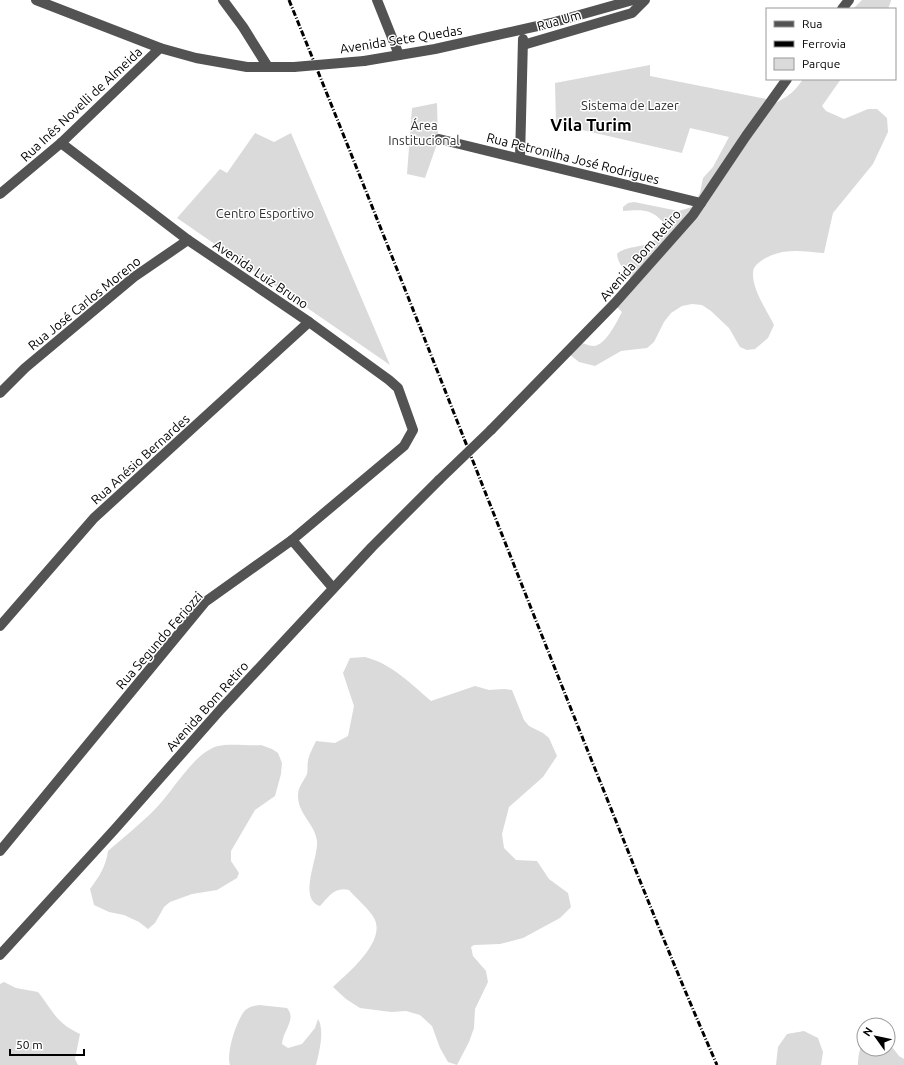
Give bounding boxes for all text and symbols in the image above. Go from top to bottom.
street label: Rua Um [535,7,583,33]
legend [766,8,896,80]
text: Rua [802,17,823,30]
street label: Avenida Sete Quedas [339,22,464,57]
text: Ferrovia [802,37,846,50]
street label: Rua Inês Novelli de Almeida [18,44,144,164]
text: Parque [802,57,840,70]
park label: Sistema de Lazer [581,98,679,112]
district label: Vila Turim [550,115,632,134]
park label: Área Institucional [388,117,460,147]
street label: Rua Petronilha José Rodrigues [485,130,661,186]
park label: Centro Esportivo [216,206,314,220]
street label: Avenida Bom Retiro [597,207,683,303]
street label: Avenida Luiz Bruno [211,237,311,311]
street label: Rua José Carlos Moreno [25,253,143,353]
street label: Rua Anésio Bernardes [88,411,192,507]
street label: Rua Segundo Feriozzi [113,588,205,692]
street label: Avenida Bom Retiro [163,658,251,754]
north arrow [856,1017,896,1057]
text: N [860,1025,875,1038]
scale bar [10,1031,84,1057]
text: 50 m [16,1038,43,1051]

